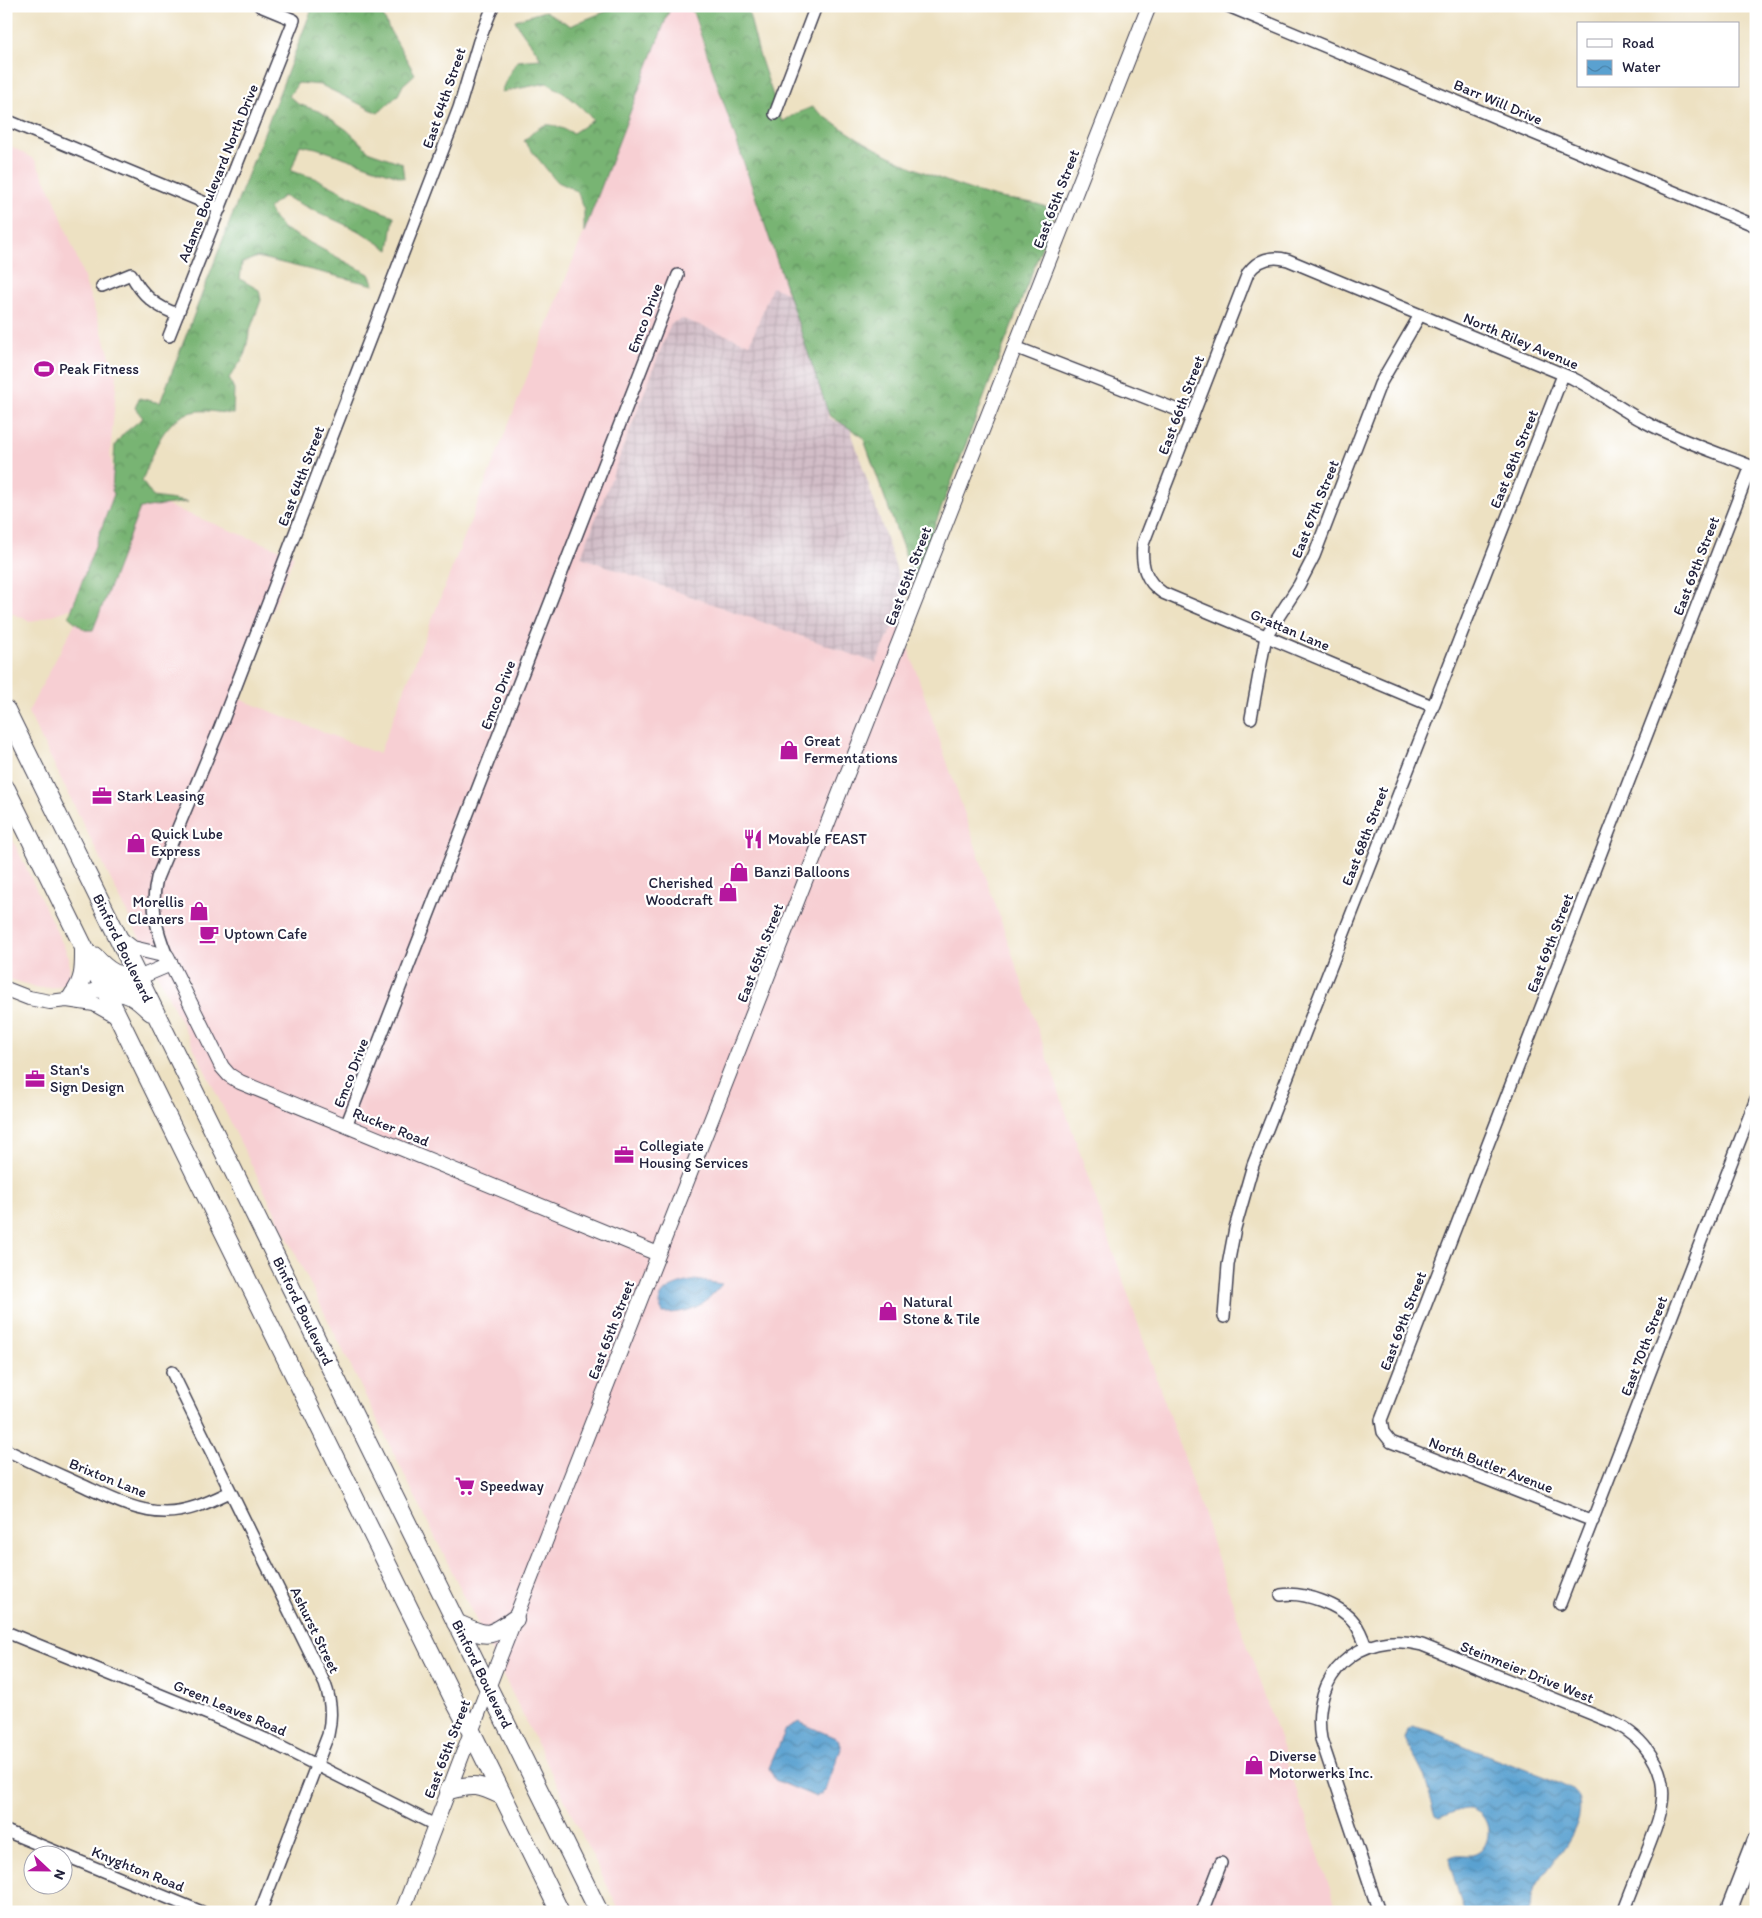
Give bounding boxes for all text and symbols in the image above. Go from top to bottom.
legend [1577,22,1740,88]
text: Road [1622,34,1655,52]
street label: East 64th Street [418,45,470,151]
text: Water [1622,58,1661,76]
street label: Barr Will Drive [1451,75,1545,129]
street label: Adams Boulevard North Drive [174,81,262,265]
street label: East 65th Street [1029,147,1083,251]
street label: Emco Drive [624,281,666,355]
street label: North Riley Avenue [1461,309,1581,373]
street label: East 66th Street [1154,353,1208,457]
sports icon: Peak Fitness [33,358,55,380]
place label: Peak Fitness [59,360,139,378]
street label: East 68th Street [1486,407,1542,511]
street label: East 64th Street [274,423,328,529]
street label: East 67th Street [1287,457,1343,561]
street label: East 69th Street [1669,514,1723,618]
street label: East 65th Street [881,524,935,628]
street label: Grattan Lane [1248,605,1332,655]
street label: Emco Drive [477,658,519,732]
place label: Great Fermentations [804,732,898,767]
shop icon: Great Fermentations [778,739,800,761]
street label: East 68th Street [1338,783,1392,888]
office icon: Stark Leasing [91,785,113,807]
place label: Stark Leasing [117,787,205,805]
place label: Quick Lube Express [151,825,223,860]
restaurant icon: Movable FEAST [742,828,764,850]
place label: Movable FEAST [768,830,867,848]
shop icon: Quick Lube Express [125,832,147,854]
shop icon: Banzi Balloons [728,861,750,883]
place label: Banzi Balloons [754,863,850,881]
place label: Cherished Woodcraft [646,874,713,909]
shop icon: Cherished Woodcraft [717,881,739,903]
street label: Binford Boulevard [89,891,157,1005]
street label: East 69th Street [1523,891,1577,995]
place label: Morellis Cleaners [128,893,184,928]
shop icon: Morellis Cleaners [188,900,210,922]
street label: East 65th Street [733,901,787,1005]
cafe icon: Uptown Cafe [198,923,220,945]
place label: Uptown Cafe [224,925,307,943]
street label: Emco Drive [330,1036,372,1110]
place label: Stan's Sign Design [50,1061,124,1096]
office icon: Stan's Sign Design [24,1068,46,1090]
street label: Rucker Road [350,1103,433,1151]
place label: Collegiate Housing Services [639,1137,748,1172]
office icon: Collegiate Housing Services [613,1144,635,1166]
street label: Binford Boulevard [269,1254,337,1368]
street label: East 69th Street [1376,1269,1430,1373]
street label: East 65th Street [584,1278,638,1382]
place label: Natural Stone & Tile [903,1293,980,1328]
street label: East 70th Street [1617,1293,1671,1398]
shop icon: Natural Stone & Tile [877,1300,899,1322]
street label: North Butler Avenue [1426,1433,1556,1497]
street label: Brixton Lane [67,1454,149,1502]
supermarket icon: Speedway [454,1475,476,1497]
place label: Speedway [480,1477,544,1495]
street label: Ashurst Street [286,1584,344,1676]
street label: Binford Boulevard [448,1617,516,1731]
street label: Steinmeier Drive West [1458,1637,1597,1707]
street label: Green Leaves Road [171,1676,289,1740]
street label: East 65th Street [420,1697,474,1801]
place label: Diverse Motorwerks Inc. [1269,1747,1373,1782]
shop icon: Diverse Motorwerks Inc. [1243,1754,1265,1776]
street label: Knyghton Road [89,1842,188,1896]
north arrow [22,1846,72,1896]
text: N [50,1867,69,1882]

